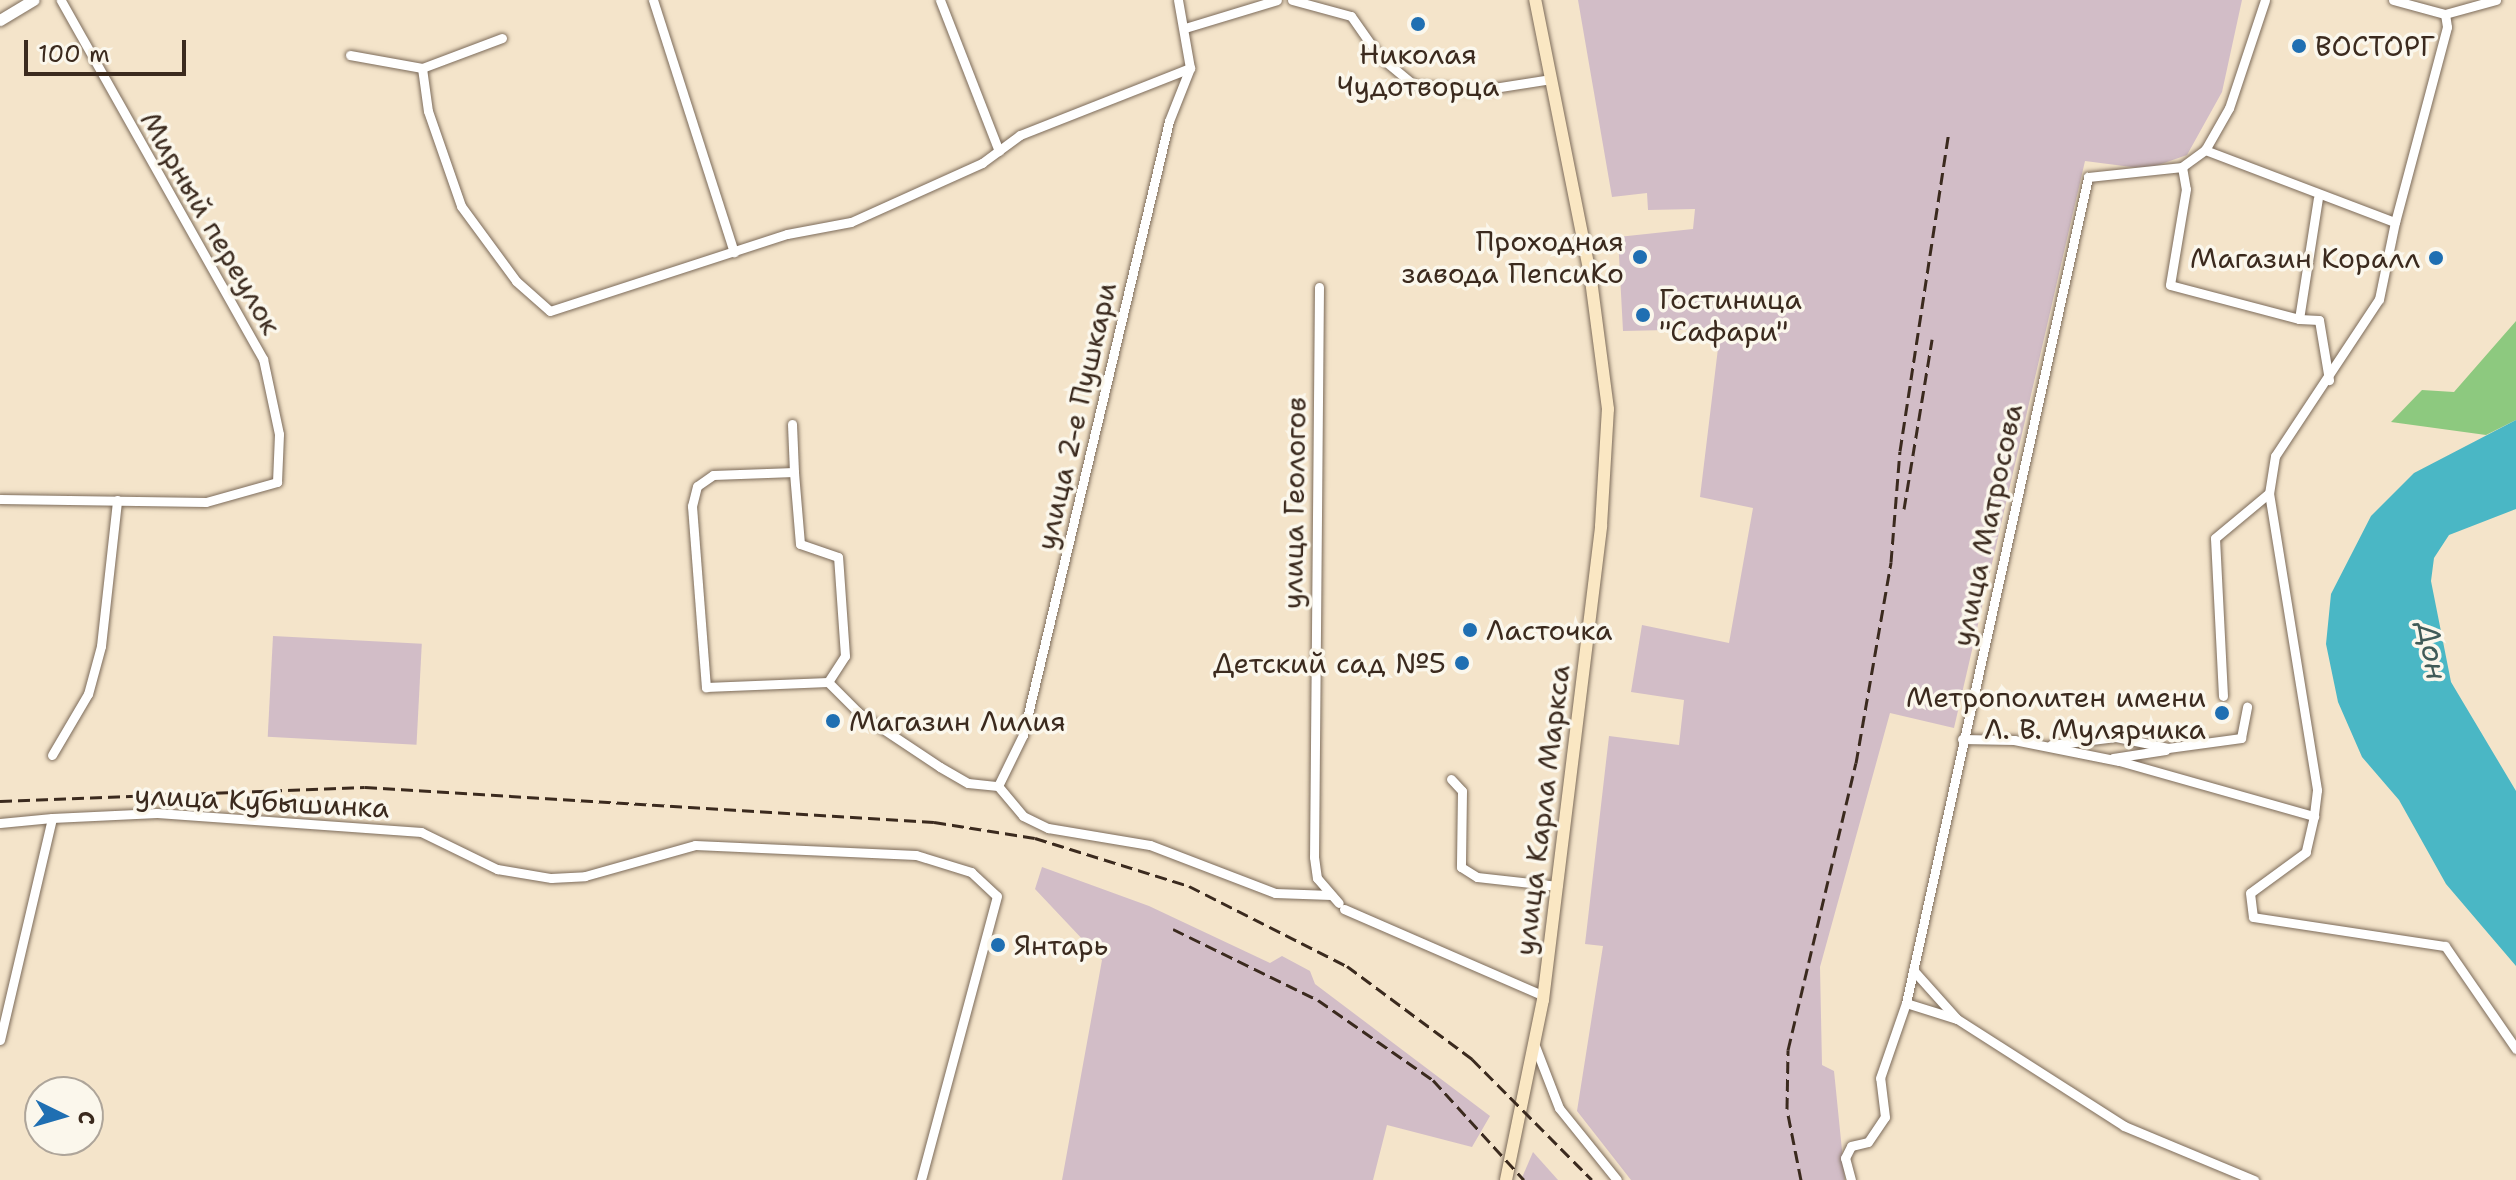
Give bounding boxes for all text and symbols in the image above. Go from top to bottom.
marker: Николая Чудотворца [1409,15,1427,33]
scale bar [28,24,190,74]
place label: ВОСТОРГ [2315,29,2435,63]
place label: Николая Чудотворца [1337,37,1499,103]
marker: ВОСТОРГ [2290,37,2308,55]
text: 100 m [38,38,110,70]
street label: Мирный переулок [133,105,289,341]
place label: Проходная завода ПепсиКо [1402,224,1624,290]
place label: Магазин Коралл [2190,241,2420,275]
marker: Проходная завода ПепсиКо [1631,248,1649,266]
marker: Магазин Коралл [2427,249,2445,267]
street label: улица 2-е Пушкари [1029,279,1123,553]
place label: Гостиница "Сафари" [1659,282,1802,348]
marker: Гостиница "Сафари" [1634,306,1652,324]
street label: улица Геологов [1275,397,1313,609]
street label: улица Матросова [1945,401,2029,649]
place label: Ласточка [1486,613,1613,647]
water label: Дон [2409,620,2455,682]
marker: Ласточка [1461,621,1479,639]
place label: Детский сад №5 [1213,646,1446,680]
marker: Детский сад №5 [1453,654,1471,672]
street label: улица Карла Маркса [1507,663,1577,957]
place label: Метрополитен имени Л. В. Мулярчика [1906,680,2206,746]
place label: Магазин Лилия [849,704,1066,738]
marker: Метрополитен имени Л. В. Мулярчика [2213,704,2231,722]
marker: Магазин Лилия [824,712,842,730]
street label: улица Кубышинка [134,778,390,824]
place label: Янтарь [1014,928,1108,962]
marker: Янтарь [989,936,1007,954]
north arrow [24,1076,104,1156]
text: С [71,1110,101,1126]

